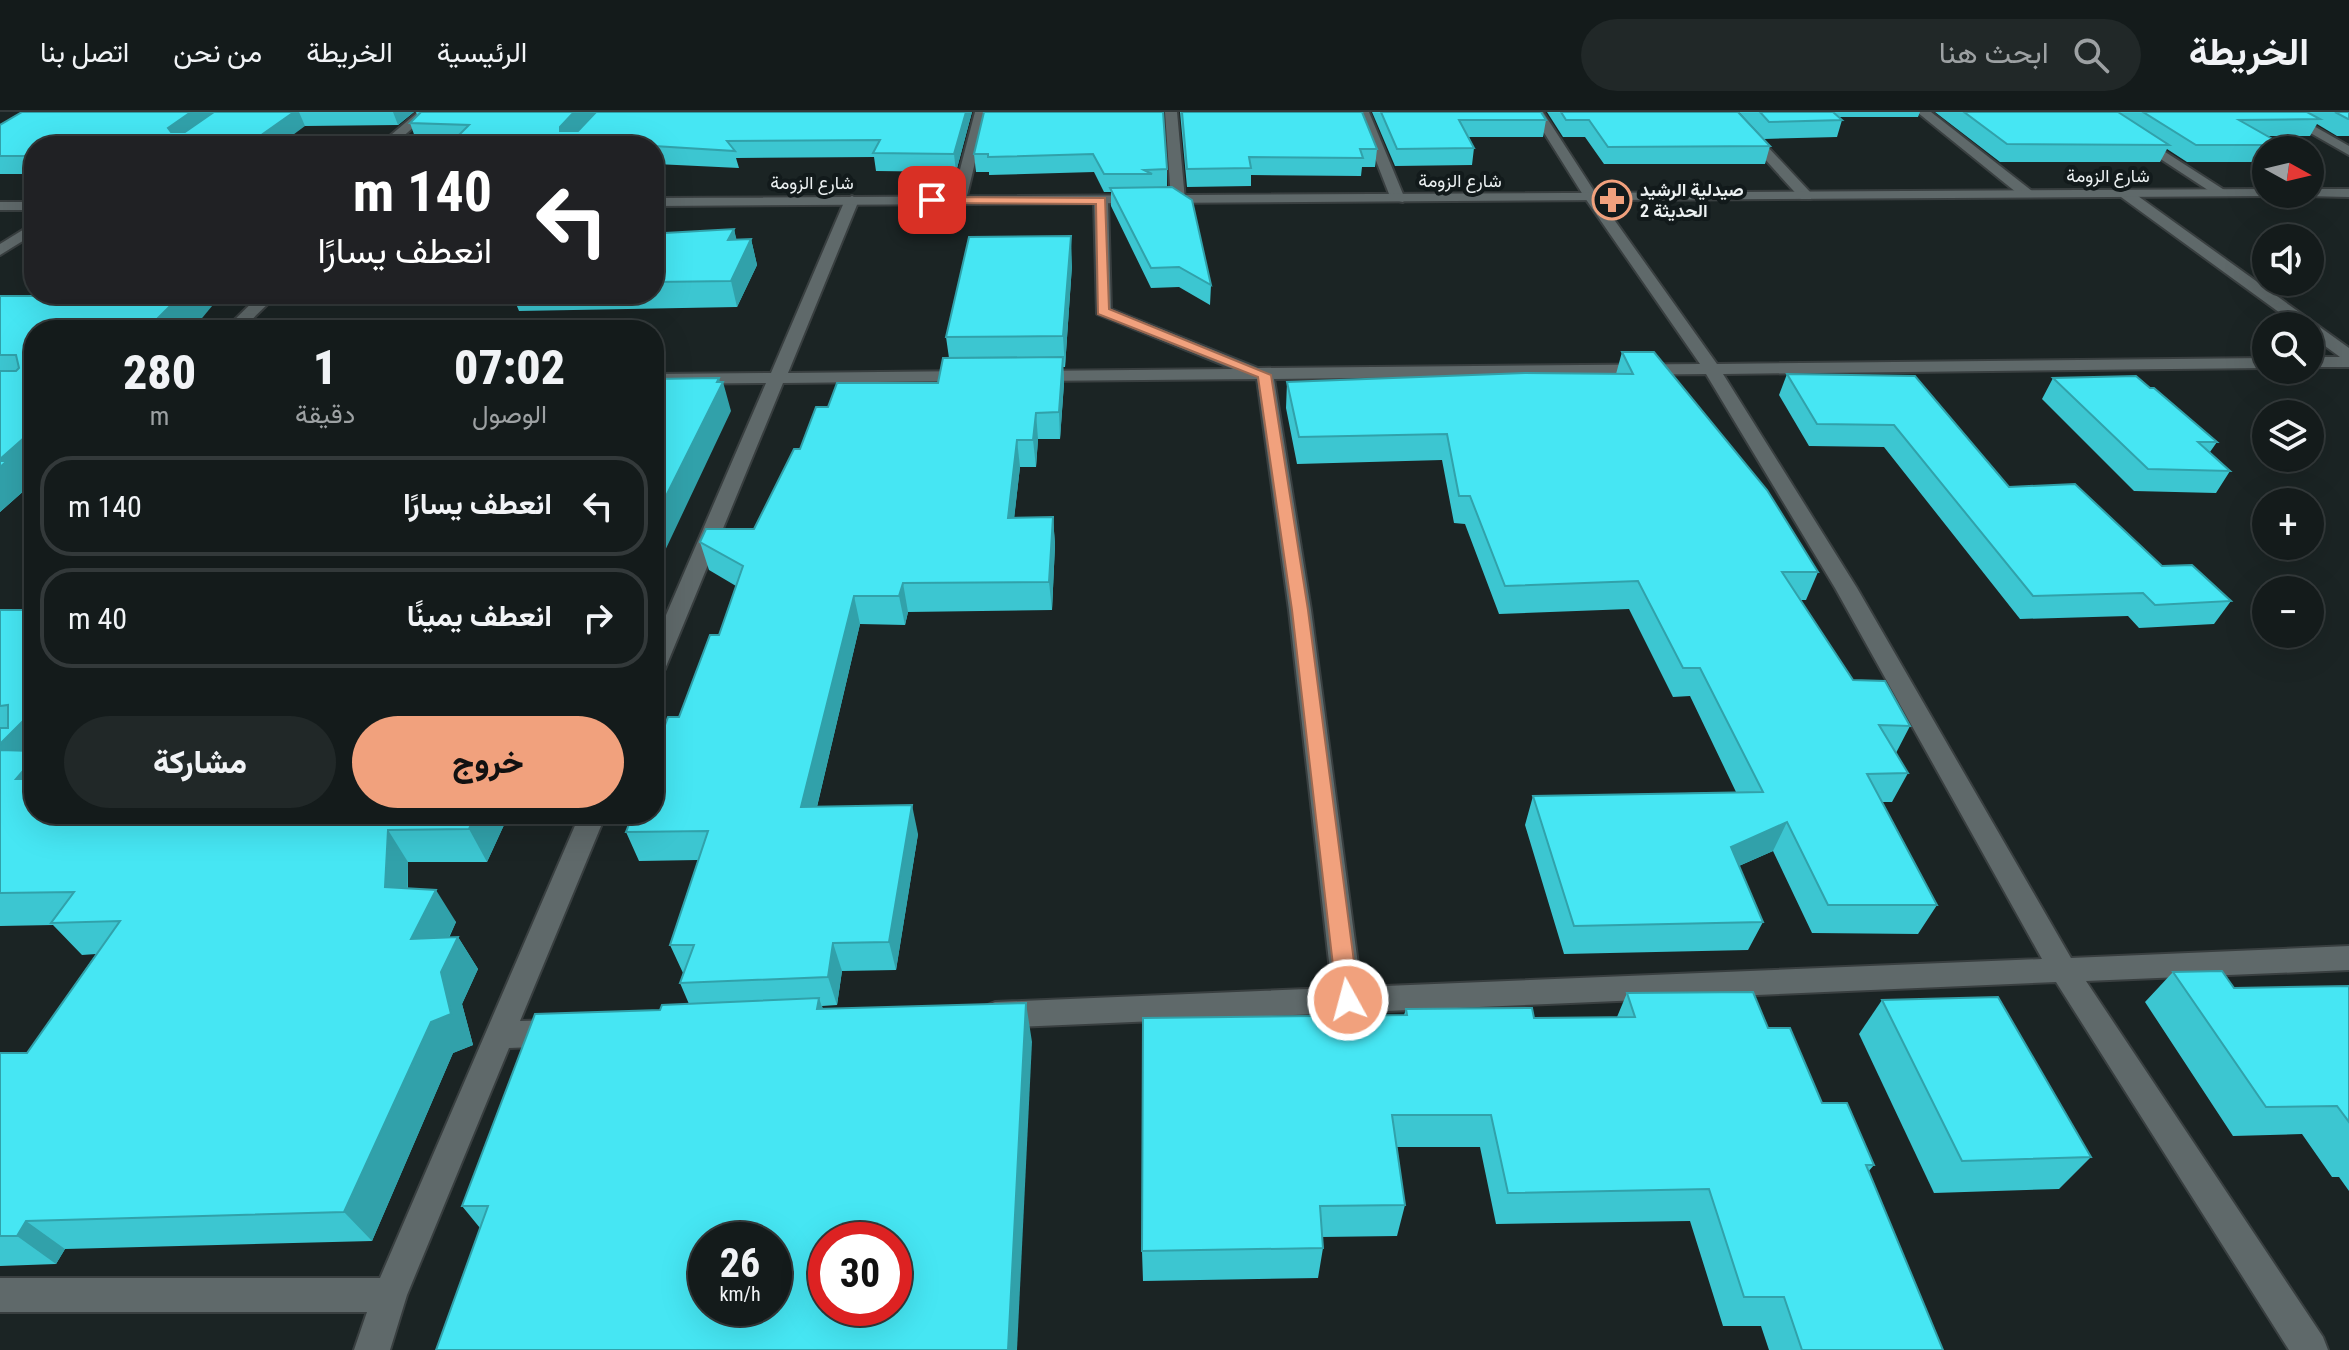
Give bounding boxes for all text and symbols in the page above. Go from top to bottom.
search box [1581,19,2141,91]
text: الخريطة [2189,30,2309,74]
icon: search [2069,33,2113,77]
text: ابحث هنا [1939,35,2049,70]
text: اتصل بنا [40,36,129,69]
text: من نحن [173,36,262,69]
text: الخريطة [306,36,393,69]
text: الرئيسية [437,36,527,69]
north arrow [2252,136,2324,208]
map controls [2252,136,2324,648]
text: 140 m [353,159,492,225]
street label: شارع الزومة [2066,165,2150,188]
pin [898,166,966,234]
icon: left [520,168,624,272]
street label: شارع الزومة [1418,170,1502,193]
street label: شارع الزومة [770,172,854,195]
icon: arrive [910,178,954,222]
pharmacy icon: صيدلية الرشيد الحديثة 2 [1591,179,1633,221]
place label: صيدلية الرشيد الحديثة 2 [1640,179,1744,222]
button: sound [2252,224,2324,296]
text: انعطف يسارًا [318,230,492,272]
button: search [2252,312,2324,384]
text: 1 [313,339,337,396]
text: 07:02 [454,339,565,396]
text: 280 [123,344,196,401]
text: دقيقة [295,399,355,429]
text: الوصول [472,399,547,429]
button: layers [2252,400,2324,472]
text: m [150,401,169,431]
icon: left [576,484,620,528]
text: انعطف يسارًا [403,486,552,521]
button: + [2252,488,2324,560]
text: 140 m [68,489,142,524]
button: − [2252,576,2324,648]
icon: right [576,596,620,640]
text: انعطف يمينًا [407,598,552,633]
text: 40 m [68,601,127,636]
button: مشاركة [64,716,336,808]
button: خروج [352,716,624,808]
position arrow [1306,958,1390,1042]
speed limit sign: 30 [808,1222,912,1326]
text: 26 [720,1240,760,1287]
text: km/h [719,1282,761,1306]

